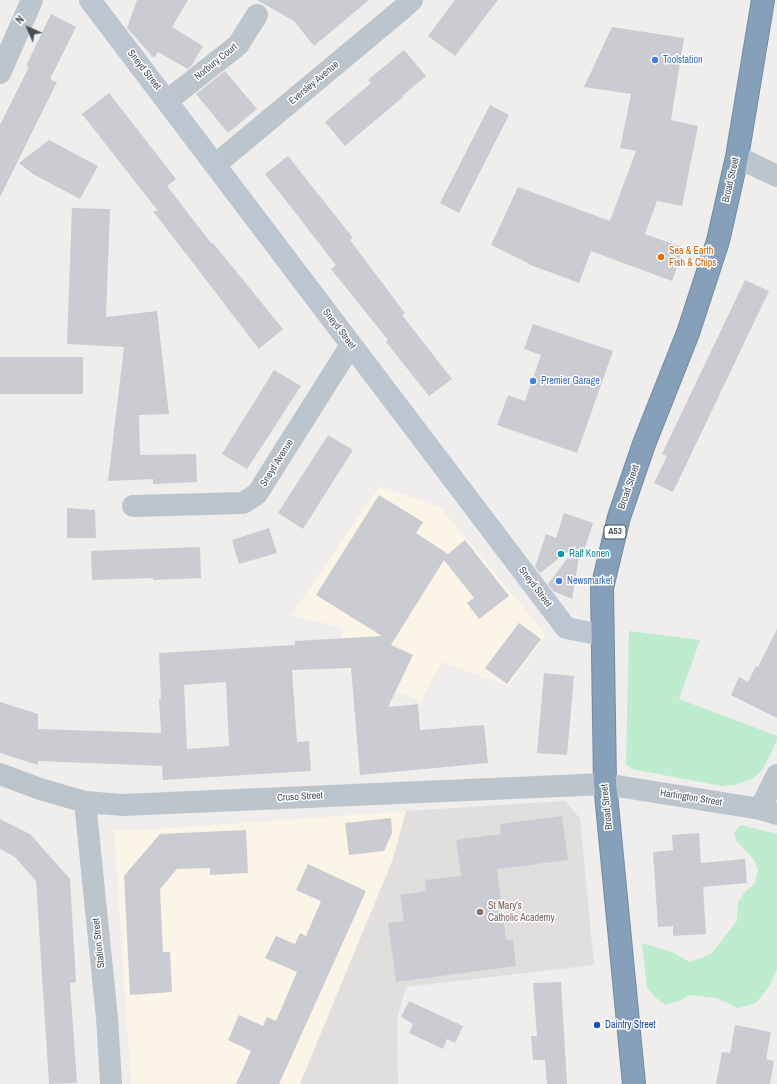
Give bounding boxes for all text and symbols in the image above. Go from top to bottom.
north arrow [8,8,48,48]
text: N [12,12,27,27]
street label: Norbury Court [192,41,240,83]
street label: Sneyd Street [125,48,163,92]
place label: Toolstation [663,54,703,66]
marker: Toolstation [650,55,660,65]
street label: Eversley Avenue [287,59,341,107]
street label: Broad Street [720,156,742,204]
place label: Sea & Earth Fish & Chips [669,245,716,268]
marker: Sea & Earth Fish & Chips [656,252,666,262]
street label: Sneyd Street [320,306,358,352]
place label: Premier Garage [541,375,600,387]
marker: Premier Garage [528,376,538,386]
street label: Sneyd Avenue [258,437,296,489]
street label: Broad Street [616,463,642,511]
road number: A53 [604,525,626,539]
place label: Ralf Konen [569,548,610,560]
marker: Ralf Konen [556,549,566,559]
street label: Sneyd Street [516,564,554,610]
place label: Newsmarket [567,575,613,587]
marker: Newsmarket [554,576,564,586]
street label: Broad Street [599,783,615,831]
street label: Hartington Street [659,787,723,809]
street label: Cruso Street [277,790,323,804]
place label: St Mary's Catholic Academy [488,900,555,924]
marker: St Mary's Catholic Academy [475,907,485,917]
street label: Station Street [90,917,108,969]
place label: Daintry Street [605,1019,656,1031]
marker: Daintry Street [592,1020,602,1030]

